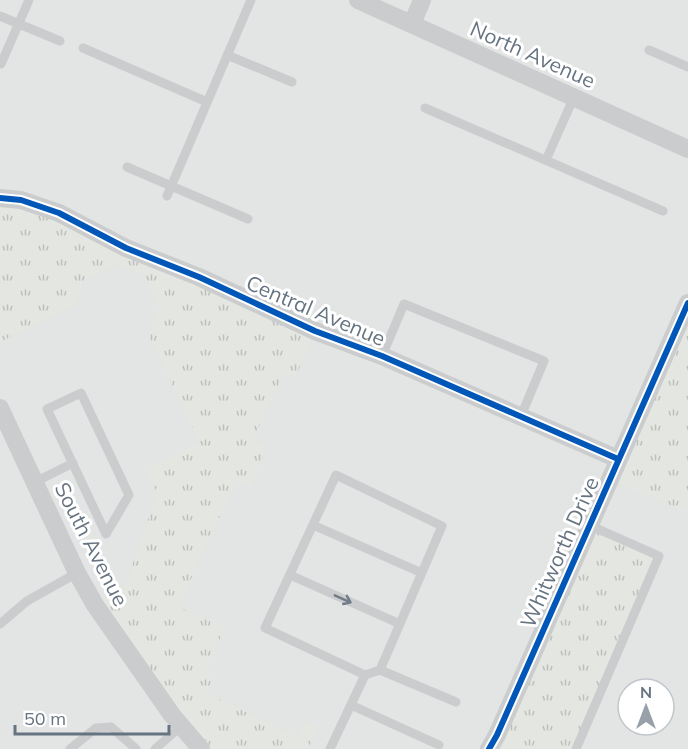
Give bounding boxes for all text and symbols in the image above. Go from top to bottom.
street label: North Avenue [466,15,600,93]
street label: Central Avenue [243,269,389,351]
street label: Whitworth Drive [514,473,604,631]
street label: South Avenue [50,478,134,610]
one-way arrow [333,594,352,605]
north arrow [616,677,676,737]
text: N [640,682,652,702]
scale bar [15,698,170,736]
text: 50 m [24,707,66,730]

